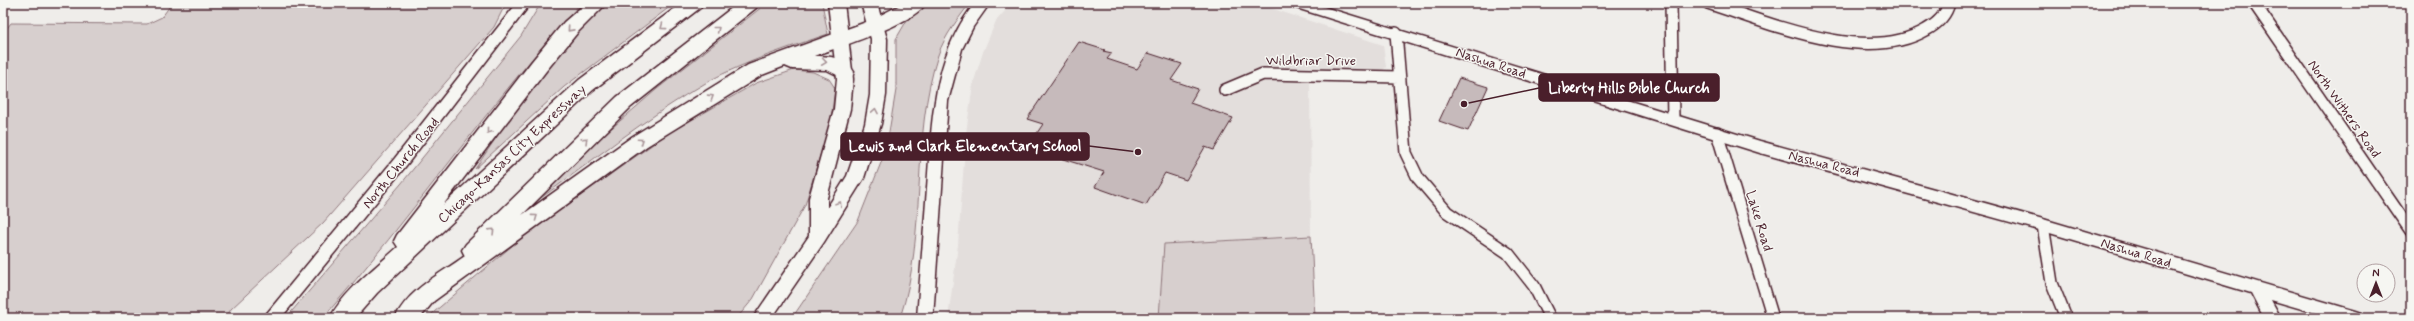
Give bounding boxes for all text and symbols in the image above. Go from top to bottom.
one-way arrow [661,22,668,29]
one-way arrow [567,24,574,32]
one-way arrow [712,27,719,34]
street label: Nashua Road [1454,43,1528,83]
street label: Wildbriar Drive [1266,52,1356,70]
street label: North Withers Road [2303,56,2385,162]
one-way arrow [820,57,827,66]
callout: Liberty Hills Bible Church [1539,74,1719,101]
text: Liberty Hills Bible Church [1548,79,1710,99]
street label: Chicago-Kansas City Expressway [434,81,590,227]
one-way arrow [707,94,714,102]
one-way arrow [870,108,879,115]
street label: North Church Road [359,114,443,212]
one-way arrow [487,127,494,134]
callout: Lewis and Clark Elementary School [841,133,1089,160]
one-way arrow [580,137,588,145]
text: Lewis and Clark Elementary School [848,137,1082,157]
one-way arrow [636,138,643,145]
street label: Nashua Road [1786,146,1862,182]
street label: Lake Road [1741,188,1777,254]
one-way arrow [834,201,841,208]
one-way arrow [531,214,538,221]
one-way arrow [487,228,495,235]
street label: Nashua Road [2098,234,2174,272]
north arrow [2356,263,2396,303]
text: N [2372,267,2380,281]

